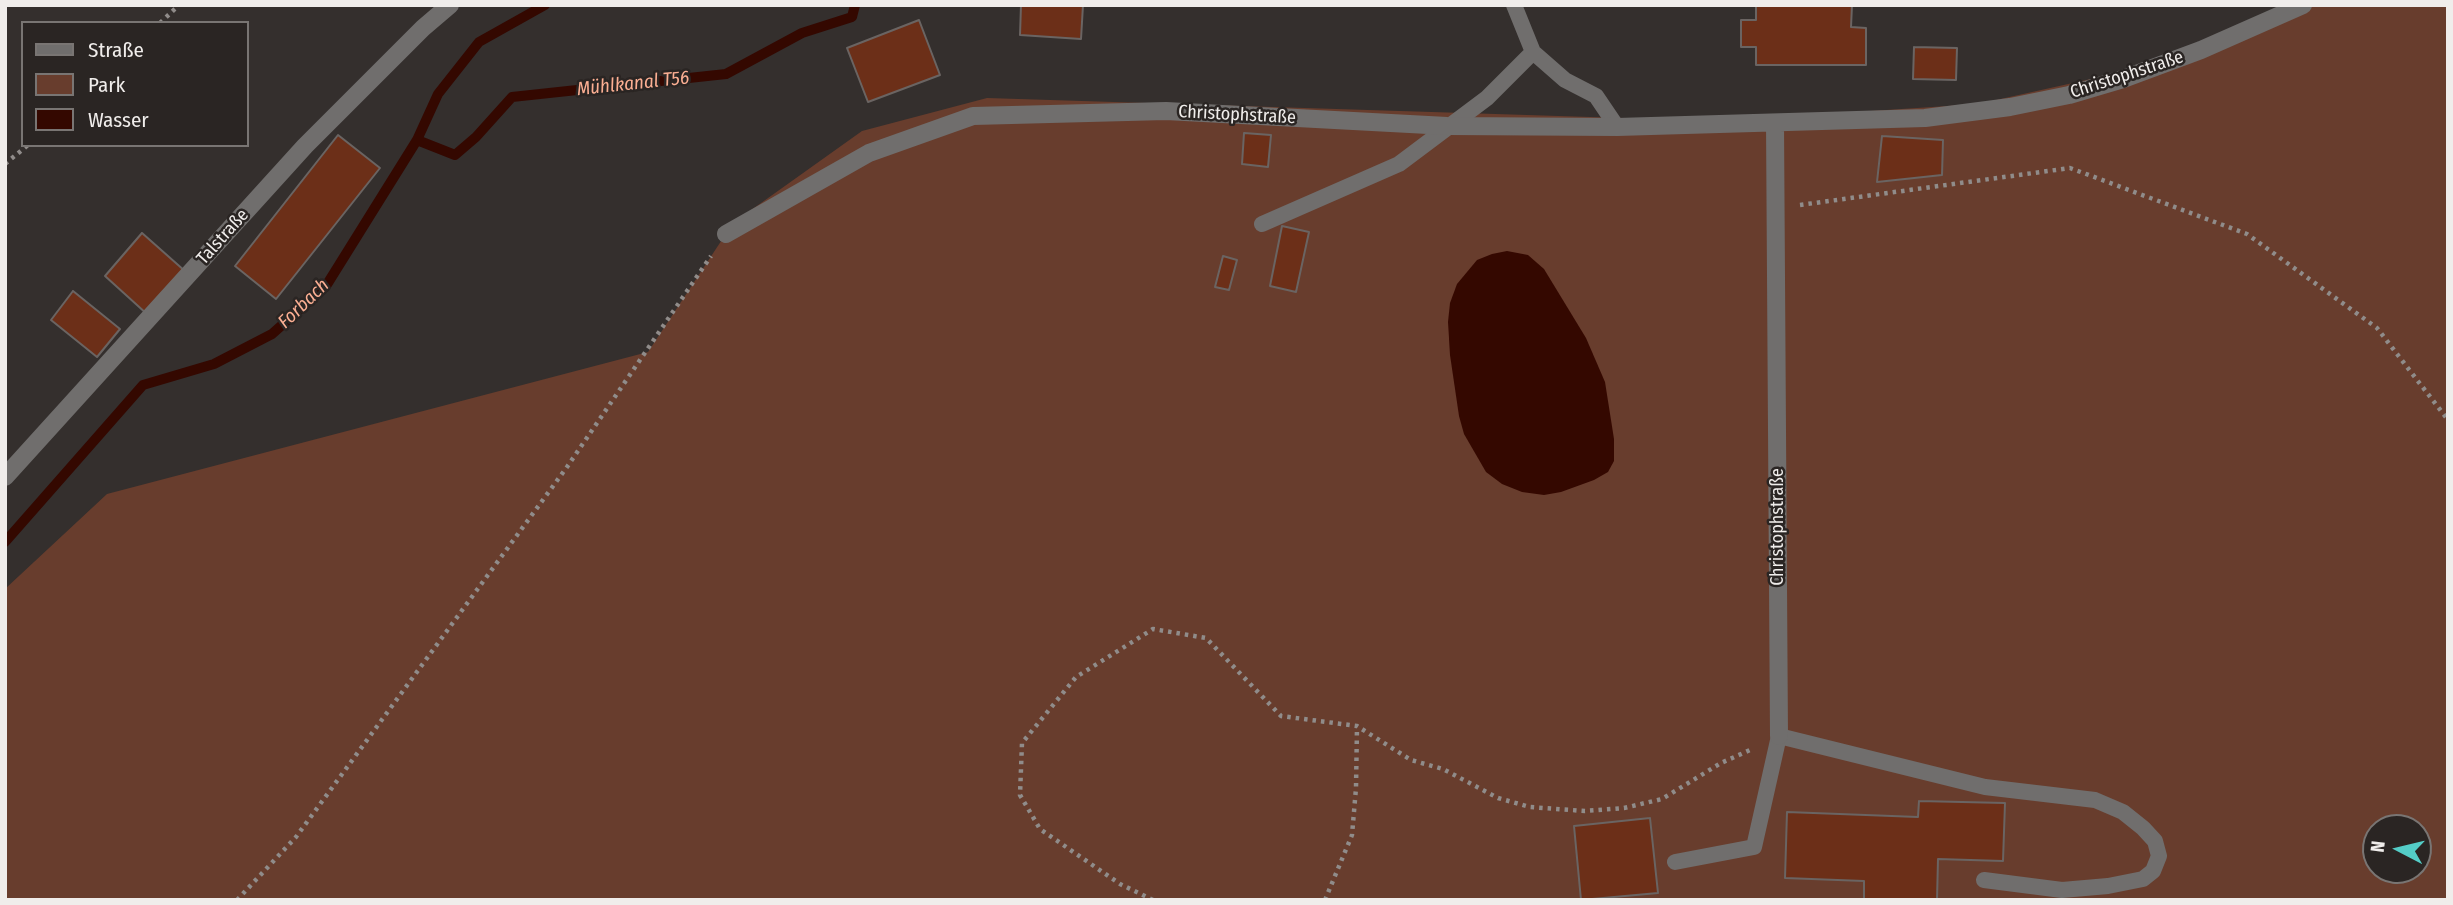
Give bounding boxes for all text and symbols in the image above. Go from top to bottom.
legend [21,21,248,147]
text: Straße [88,37,144,63]
street label: Christophstraße [2068,47,2186,103]
water label: Mühlkanal T56 [576,67,690,101]
text: Park [88,72,125,98]
street label: Christophstraße [1178,101,1296,129]
text: Wasser [88,107,149,133]
street label: Talstraße [192,205,254,269]
water label: Forbach [274,274,334,334]
street label: Christophstraße [1767,468,1789,586]
north arrow [2362,814,2432,884]
text: N [2366,840,2390,854]

